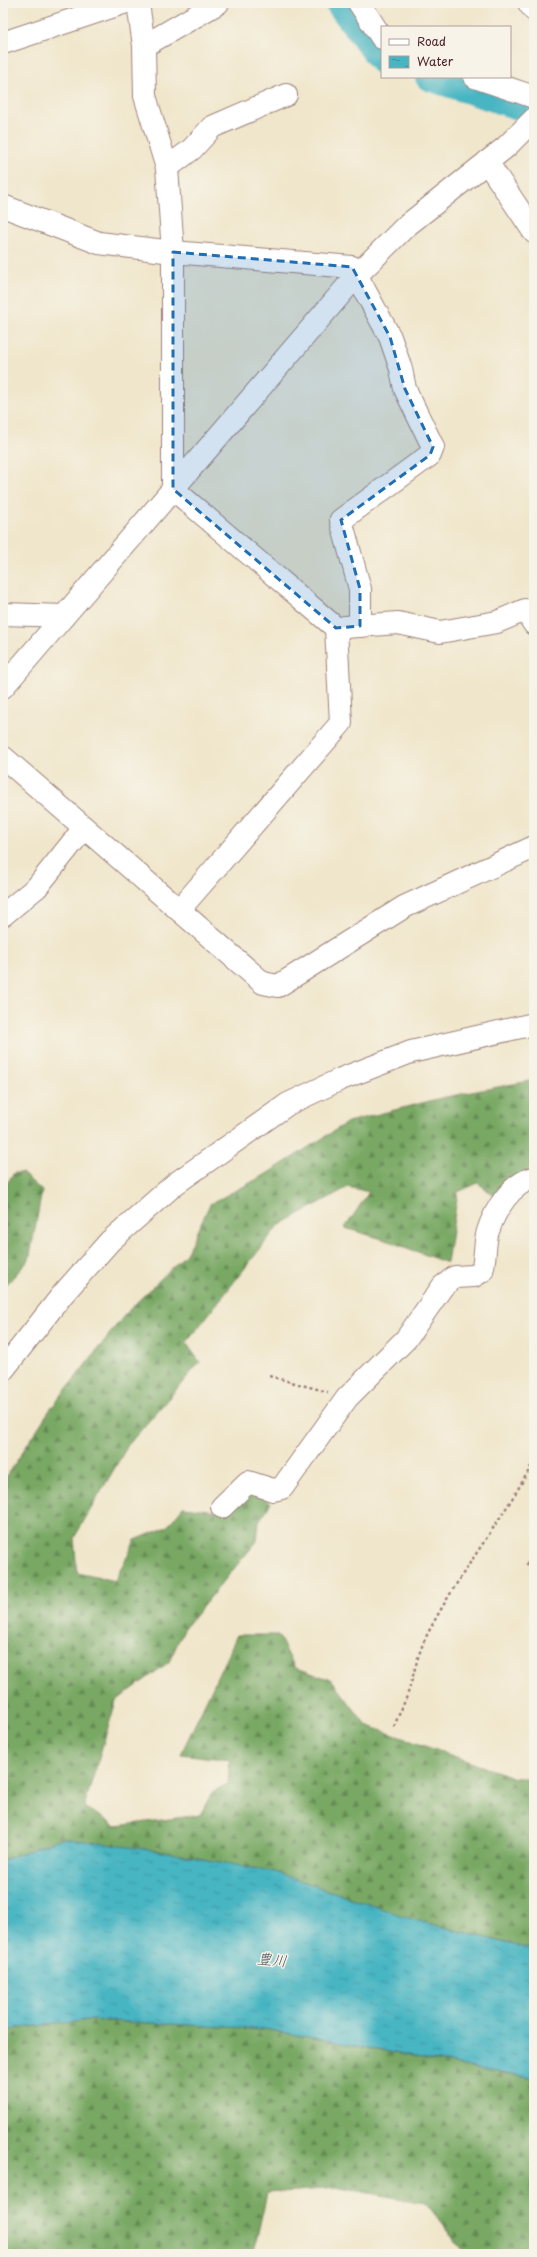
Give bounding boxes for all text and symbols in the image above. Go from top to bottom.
legend [381,26,511,78]
text: Road [417,32,446,50]
text: Water [417,52,454,70]
water label: 豊川 [256,1946,288,1972]

